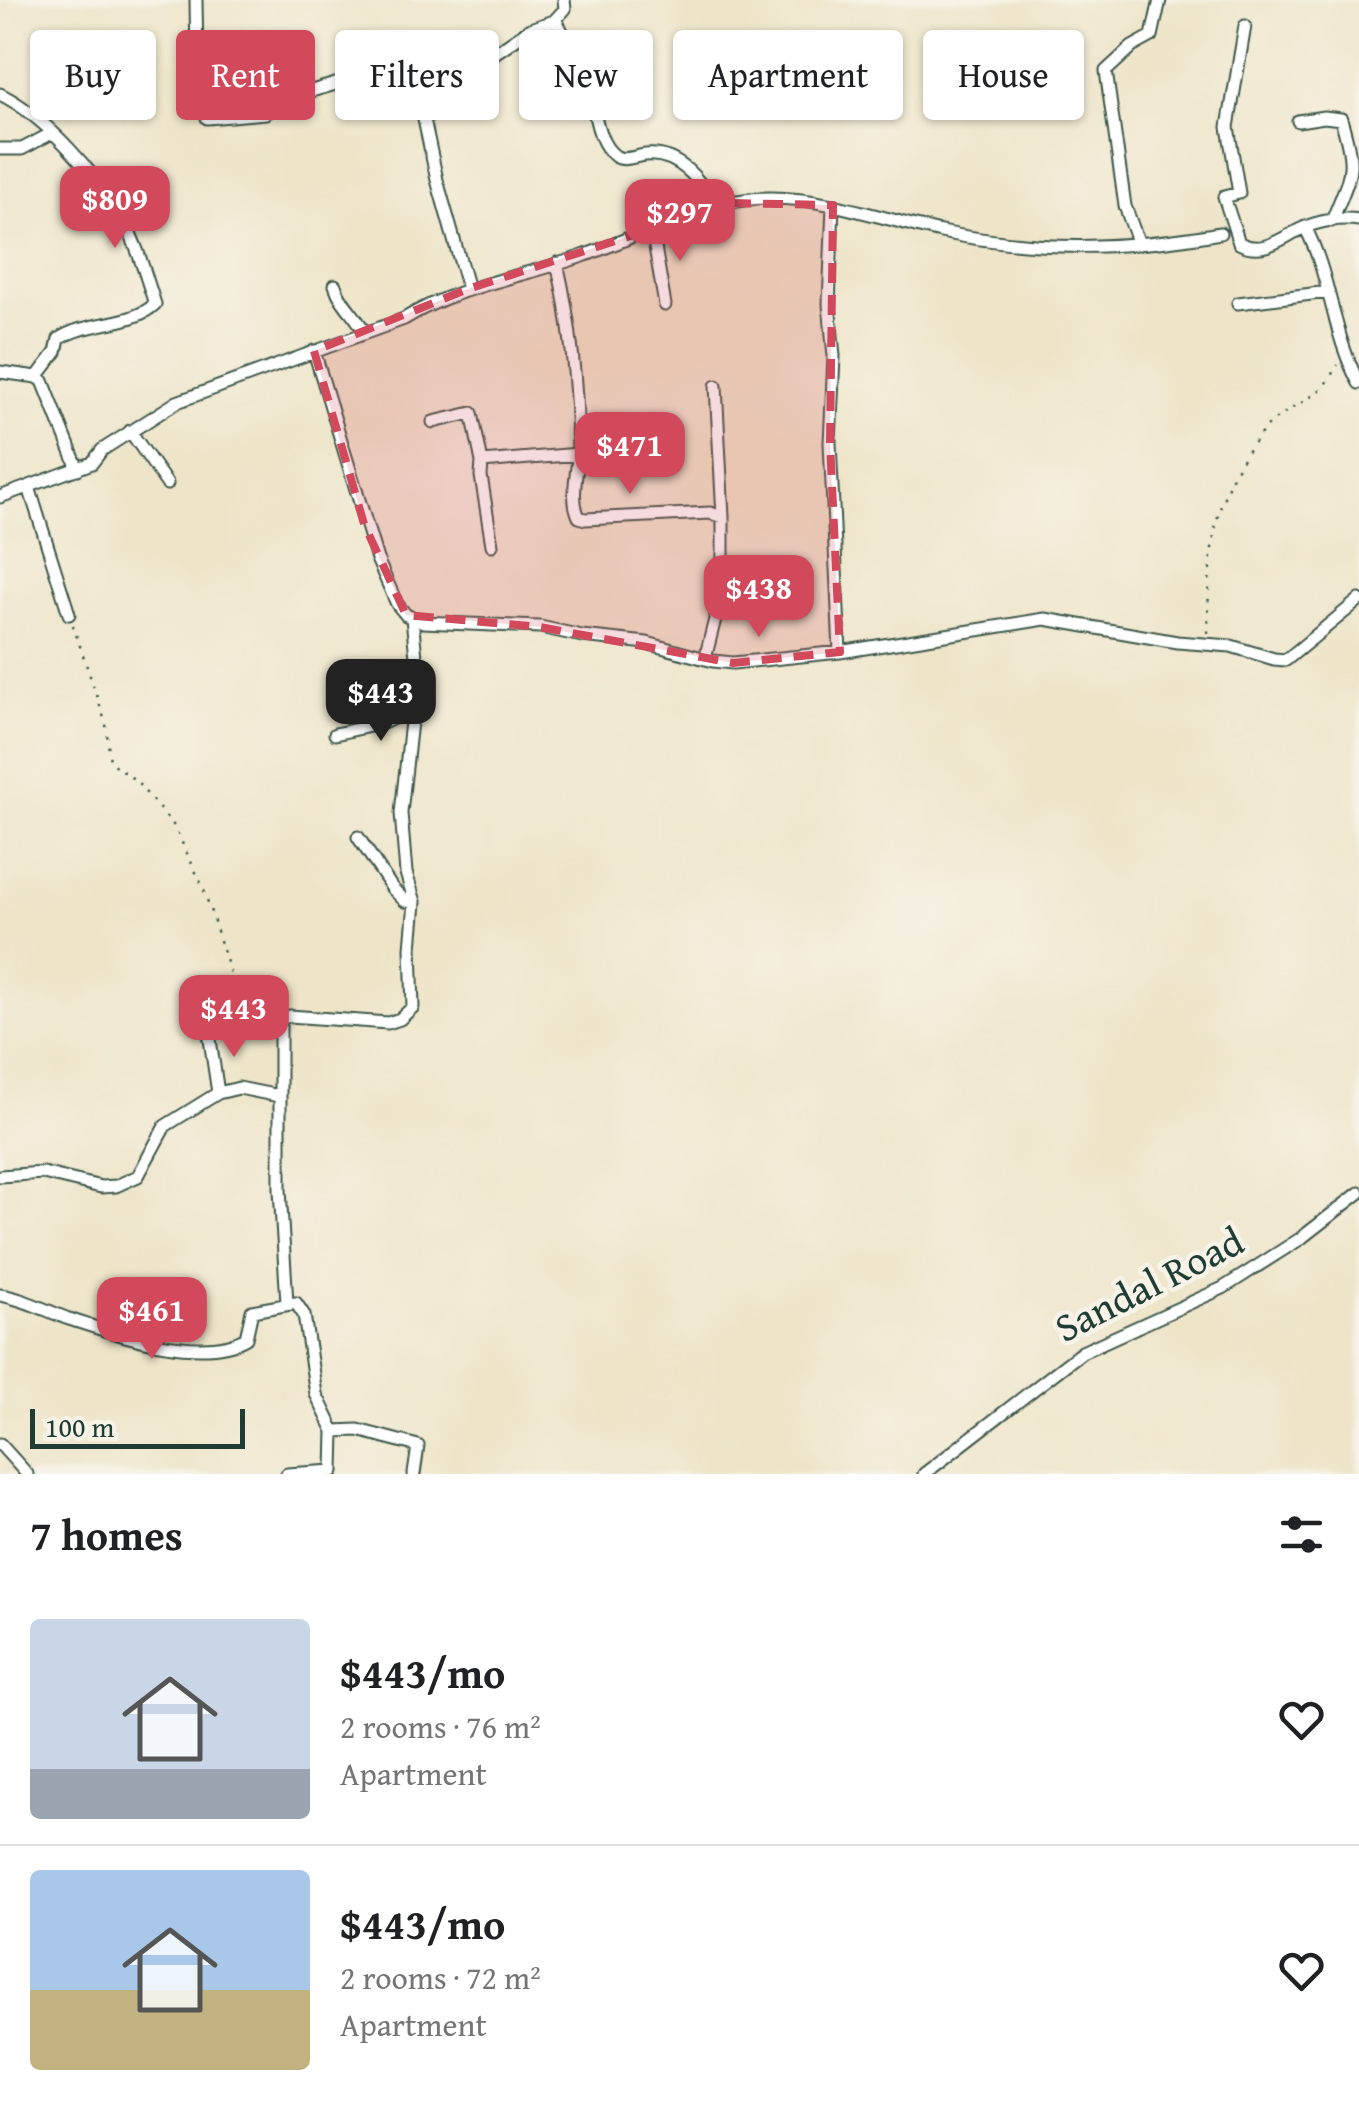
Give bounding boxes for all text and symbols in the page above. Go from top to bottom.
chip: Buy [30,30,156,120]
chip: Rent [176,30,315,120]
chip: Filters [335,30,499,120]
chip: New [519,30,653,120]
chip: Apartment [673,30,903,120]
chip: House [923,30,1084,120]
pin: $809 [56,166,174,251]
text: $809 [82,175,148,222]
pin: $297 [621,179,739,264]
text: $297 [647,188,713,235]
pin: $471 [571,412,689,497]
text: $471 [597,421,663,468]
pin: $438 [700,555,818,640]
text: $438 [726,564,792,611]
pin: $443 [322,659,440,744]
text: $443 [348,668,414,715]
pin: $443 [175,975,293,1060]
text: $443 [201,984,267,1031]
street label: Sandal Road [1044,1210,1254,1356]
pin: $461 [93,1277,211,1362]
text: $461 [119,1286,185,1333]
scale bar [30,1404,245,1448]
text: 100 m [45,1406,114,1447]
text: 7 homes [30,1504,183,1565]
icon: filters [1274,1507,1329,1562]
text: $443/mo [340,1642,505,1703]
icon: home [110,1659,230,1779]
icon: heart [1274,1692,1329,1747]
text: 2 rooms · 76 m² [340,1703,541,1750]
text: Apartment [340,1750,487,1797]
text: $443/mo [340,1893,505,1954]
icon: home [110,1910,230,2030]
icon: heart [1274,1943,1329,1998]
text: 2 rooms · 72 m² [340,1954,541,2001]
text: Apartment [340,2001,487,2048]

